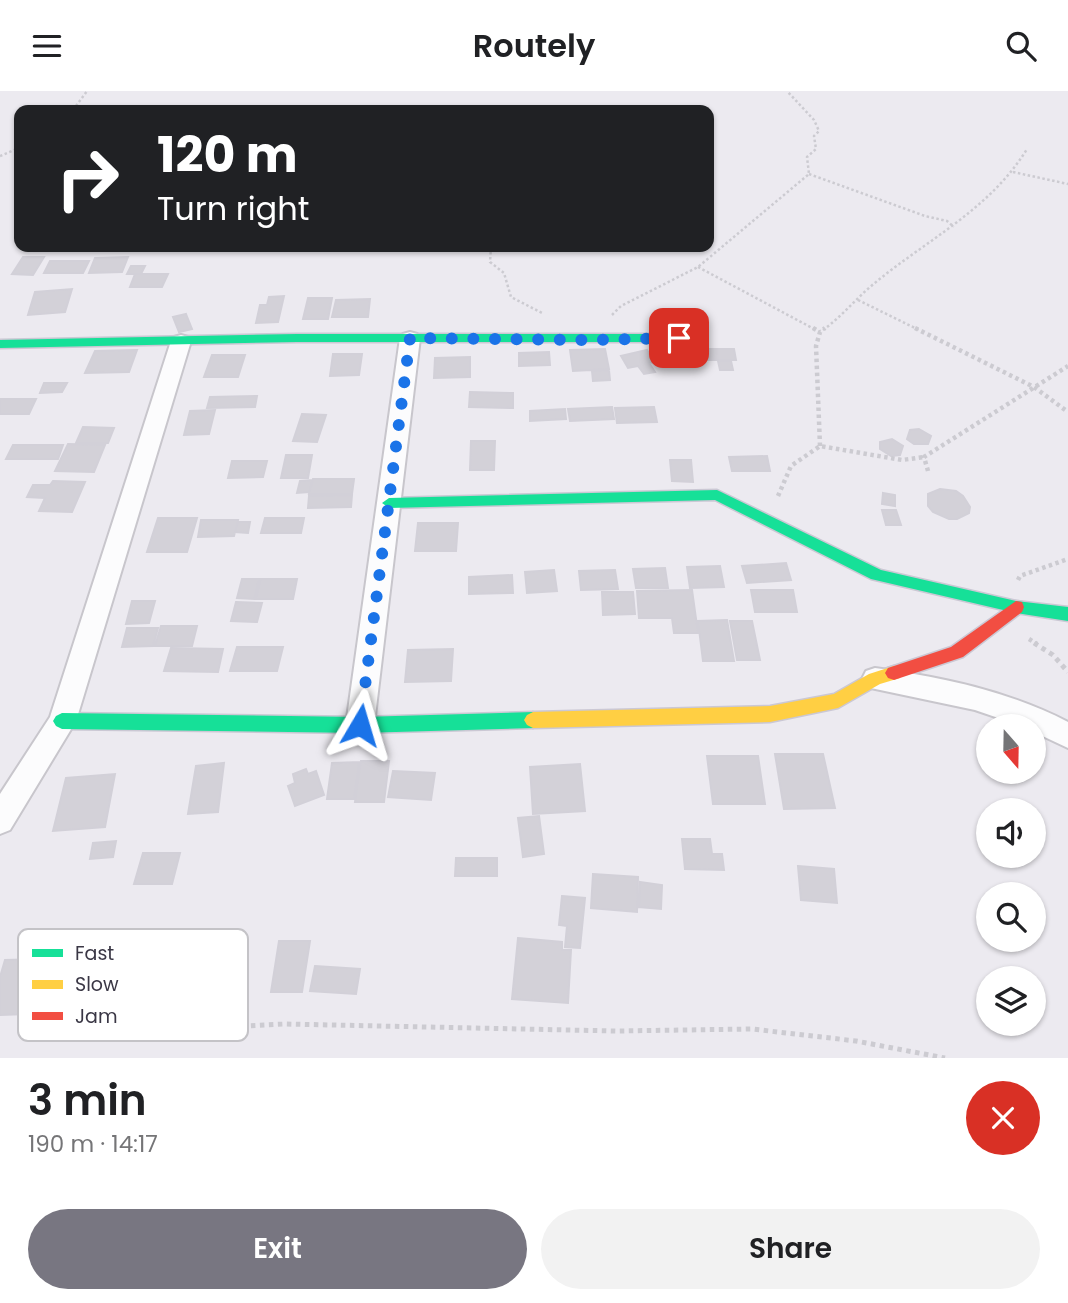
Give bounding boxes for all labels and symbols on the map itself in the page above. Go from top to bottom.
pin [649,308,709,368]
position arrow [323,688,397,762]
north arrow [976,714,1046,784]
legend [18,929,248,1041]
text: Fast [75,940,114,967]
text: Slow [75,971,119,998]
text: Jam [75,1003,117,1030]

